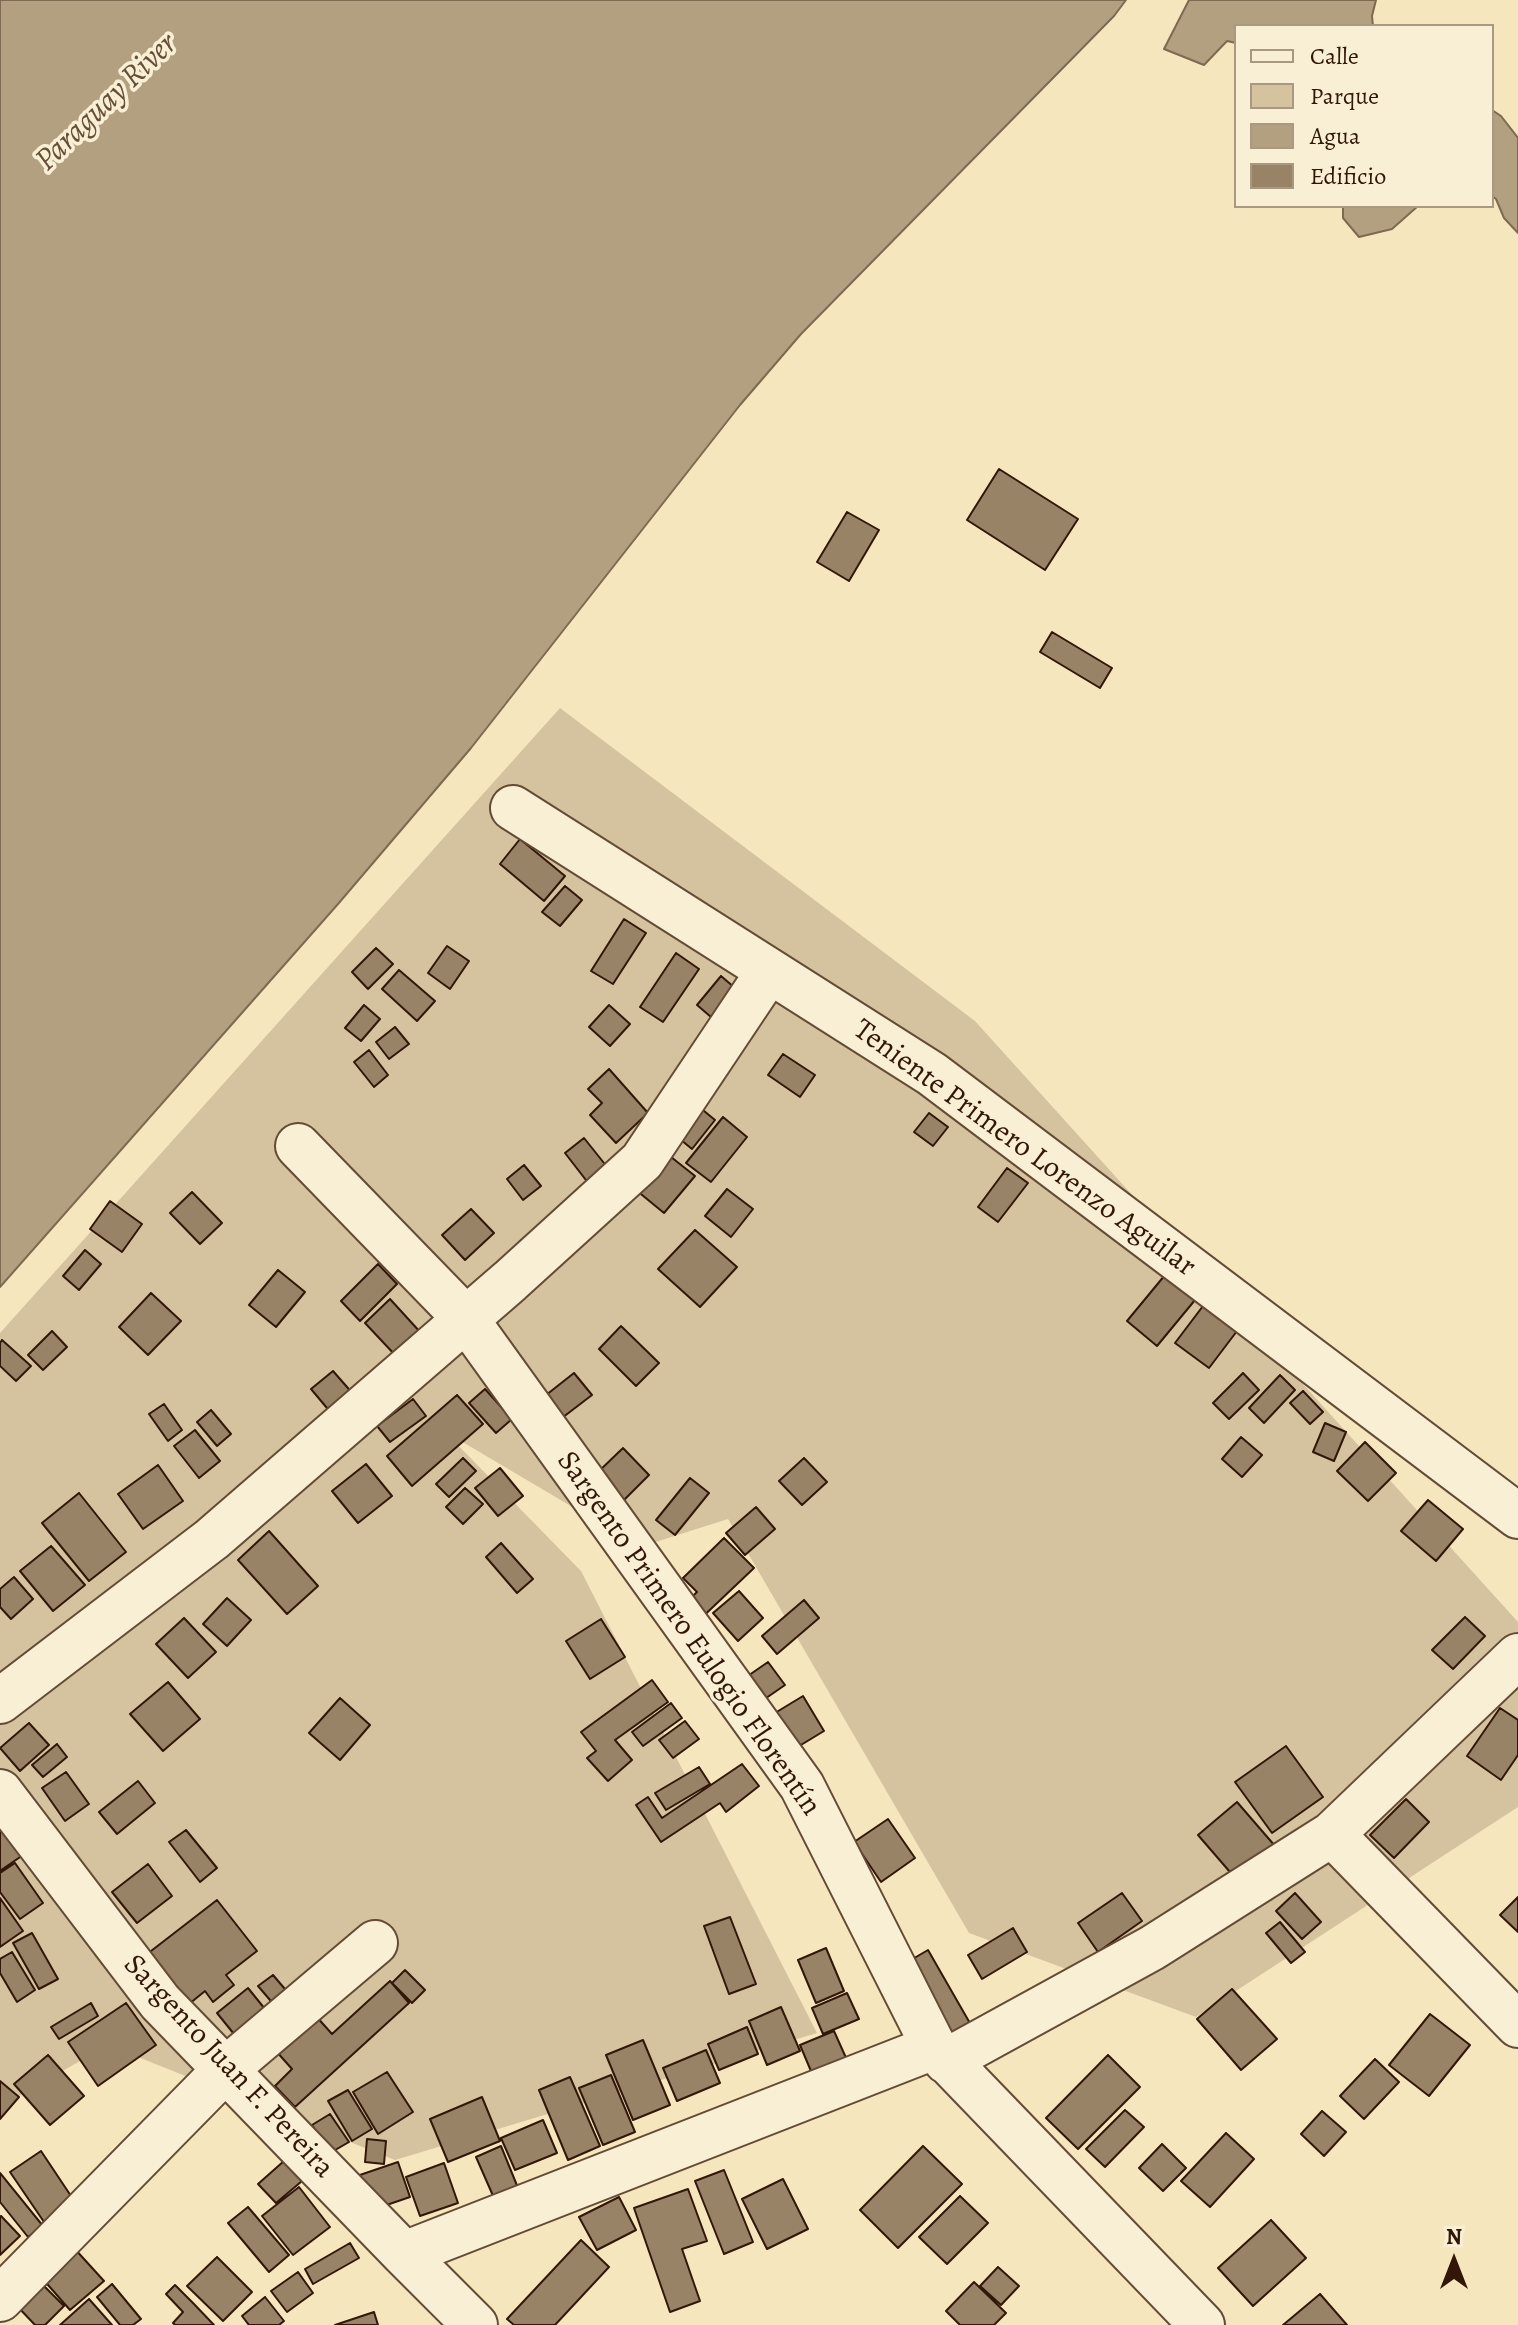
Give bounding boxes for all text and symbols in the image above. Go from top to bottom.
legend [1234,24,1494,208]
water label: Paraguay River [28,26,186,180]
text: Calle [1310,40,1359,72]
text: Parque [1310,80,1379,112]
text: Agua [1310,120,1360,152]
text: Edificio [1310,160,1386,192]
street label: Teniente Primero Lorenzo Aguilar [846,1013,1202,1285]
street label: Sargento Primero Eulogio Florentín [548,1445,828,1823]
street label: Sargento Juan F. Pereira [115,1948,341,2186]
north arrow [1414,2221,1494,2301]
text: N [1446,2222,1462,2252]

